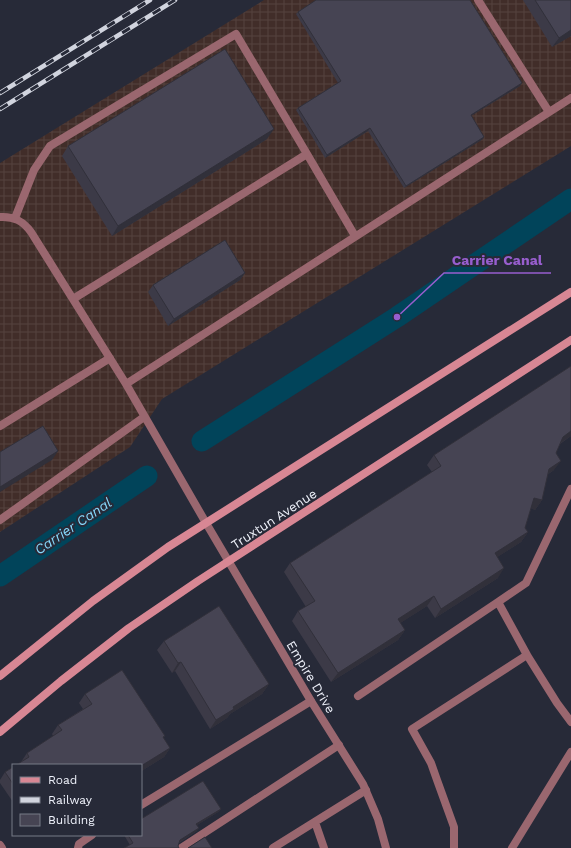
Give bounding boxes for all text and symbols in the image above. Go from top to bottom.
callout: Carrier Canal [444,247,551,273]
text: Carrier Canal [452,252,543,268]
street label: Truxtun Avenue [229,486,319,552]
water label: Carrier Canal [31,494,115,558]
street label: Empire Drive [284,638,338,716]
legend [12,764,142,836]
text: Road [48,773,77,787]
text: Railway [48,793,93,807]
text: Building [48,813,95,827]

